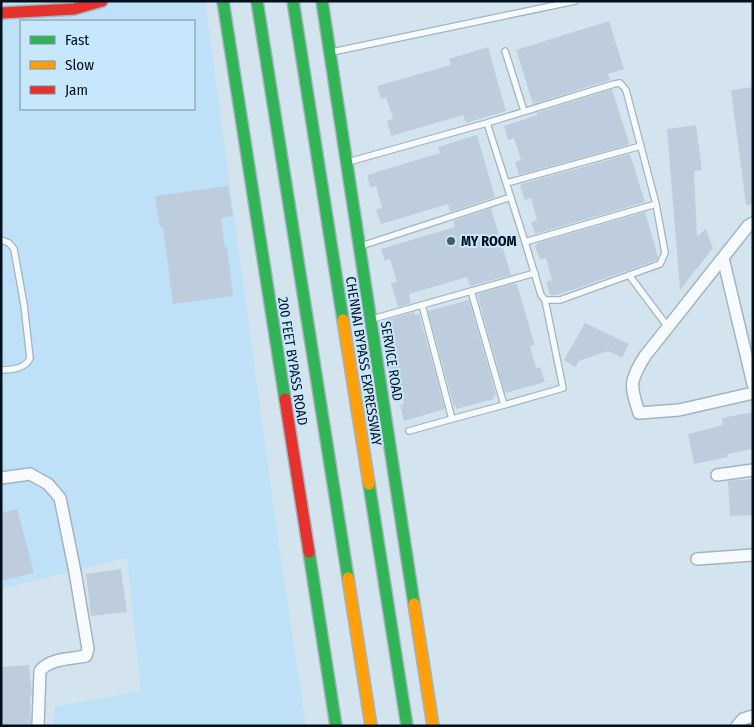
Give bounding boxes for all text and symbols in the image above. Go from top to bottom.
legend [20,20,195,110]
text: Fast [65,31,89,49]
text: Slow [65,56,94,74]
text: Jam [65,81,88,99]
place label: MY ROOM [461,233,517,250]
marker: MY ROOM [445,235,457,247]
street label: CHENNAI BYPASS EXPRESSWAY [342,275,385,447]
street label: 200 FEET BYPASS ROAD [274,296,311,427]
street label: SERVICE ROAD [377,320,406,402]

